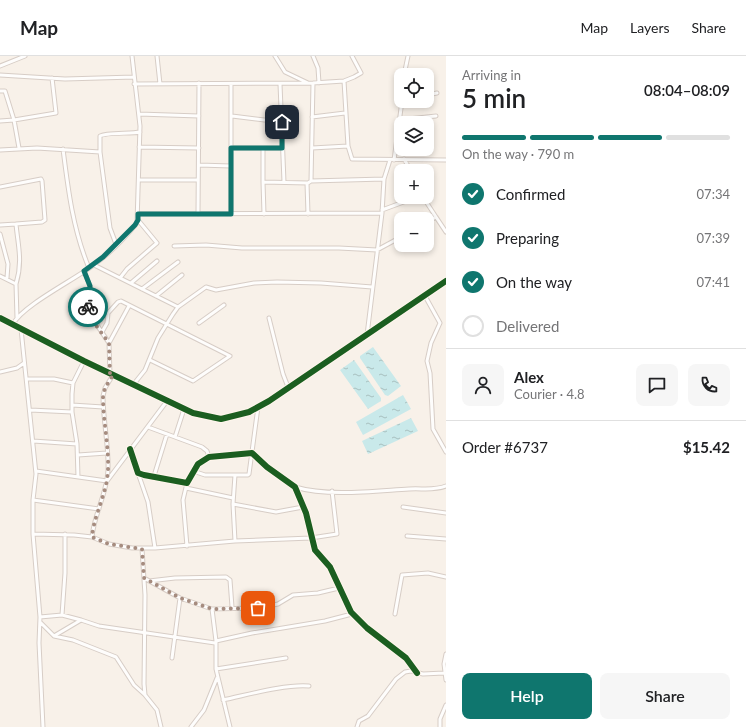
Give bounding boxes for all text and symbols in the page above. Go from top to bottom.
text: Map [20,16,58,39]
text: Map [580,19,608,36]
text: Layers [630,19,670,36]
text: Share [692,19,726,36]
text: Arriving in [462,67,521,83]
map controls [394,68,434,252]
button: locate [394,68,434,108]
text: 08:04–08:09 [644,81,730,99]
text: 5 min [462,82,526,114]
pin [265,105,299,139]
icon: home [271,111,293,133]
button: layers [394,116,434,156]
text: On the way · 790 m [462,146,574,162]
button: + [394,164,434,204]
icon: check [462,183,484,205]
text: Confirmed [496,185,565,203]
text: 07:34 [697,186,730,202]
button: − [394,212,434,252]
icon: check [462,227,484,249]
text: Preparing [496,229,559,247]
text: 07:39 [697,230,730,246]
icon: check [462,271,484,293]
text: On the way [496,273,572,291]
text: 07:41 [697,274,730,290]
courier [68,287,108,327]
icon: bike [77,296,99,318]
text: Delivered [496,317,559,335]
button: person [462,364,504,406]
button: chat [636,364,678,406]
button: phone [688,364,730,406]
text: Alex [514,368,544,386]
text: Courier · 4.8 [514,386,585,402]
text: Order #6737 [462,438,548,456]
text: $15.42 [683,438,730,456]
pin [241,591,275,625]
icon: bag [247,597,269,619]
button: Help [462,673,592,719]
button: Share [600,673,730,719]

